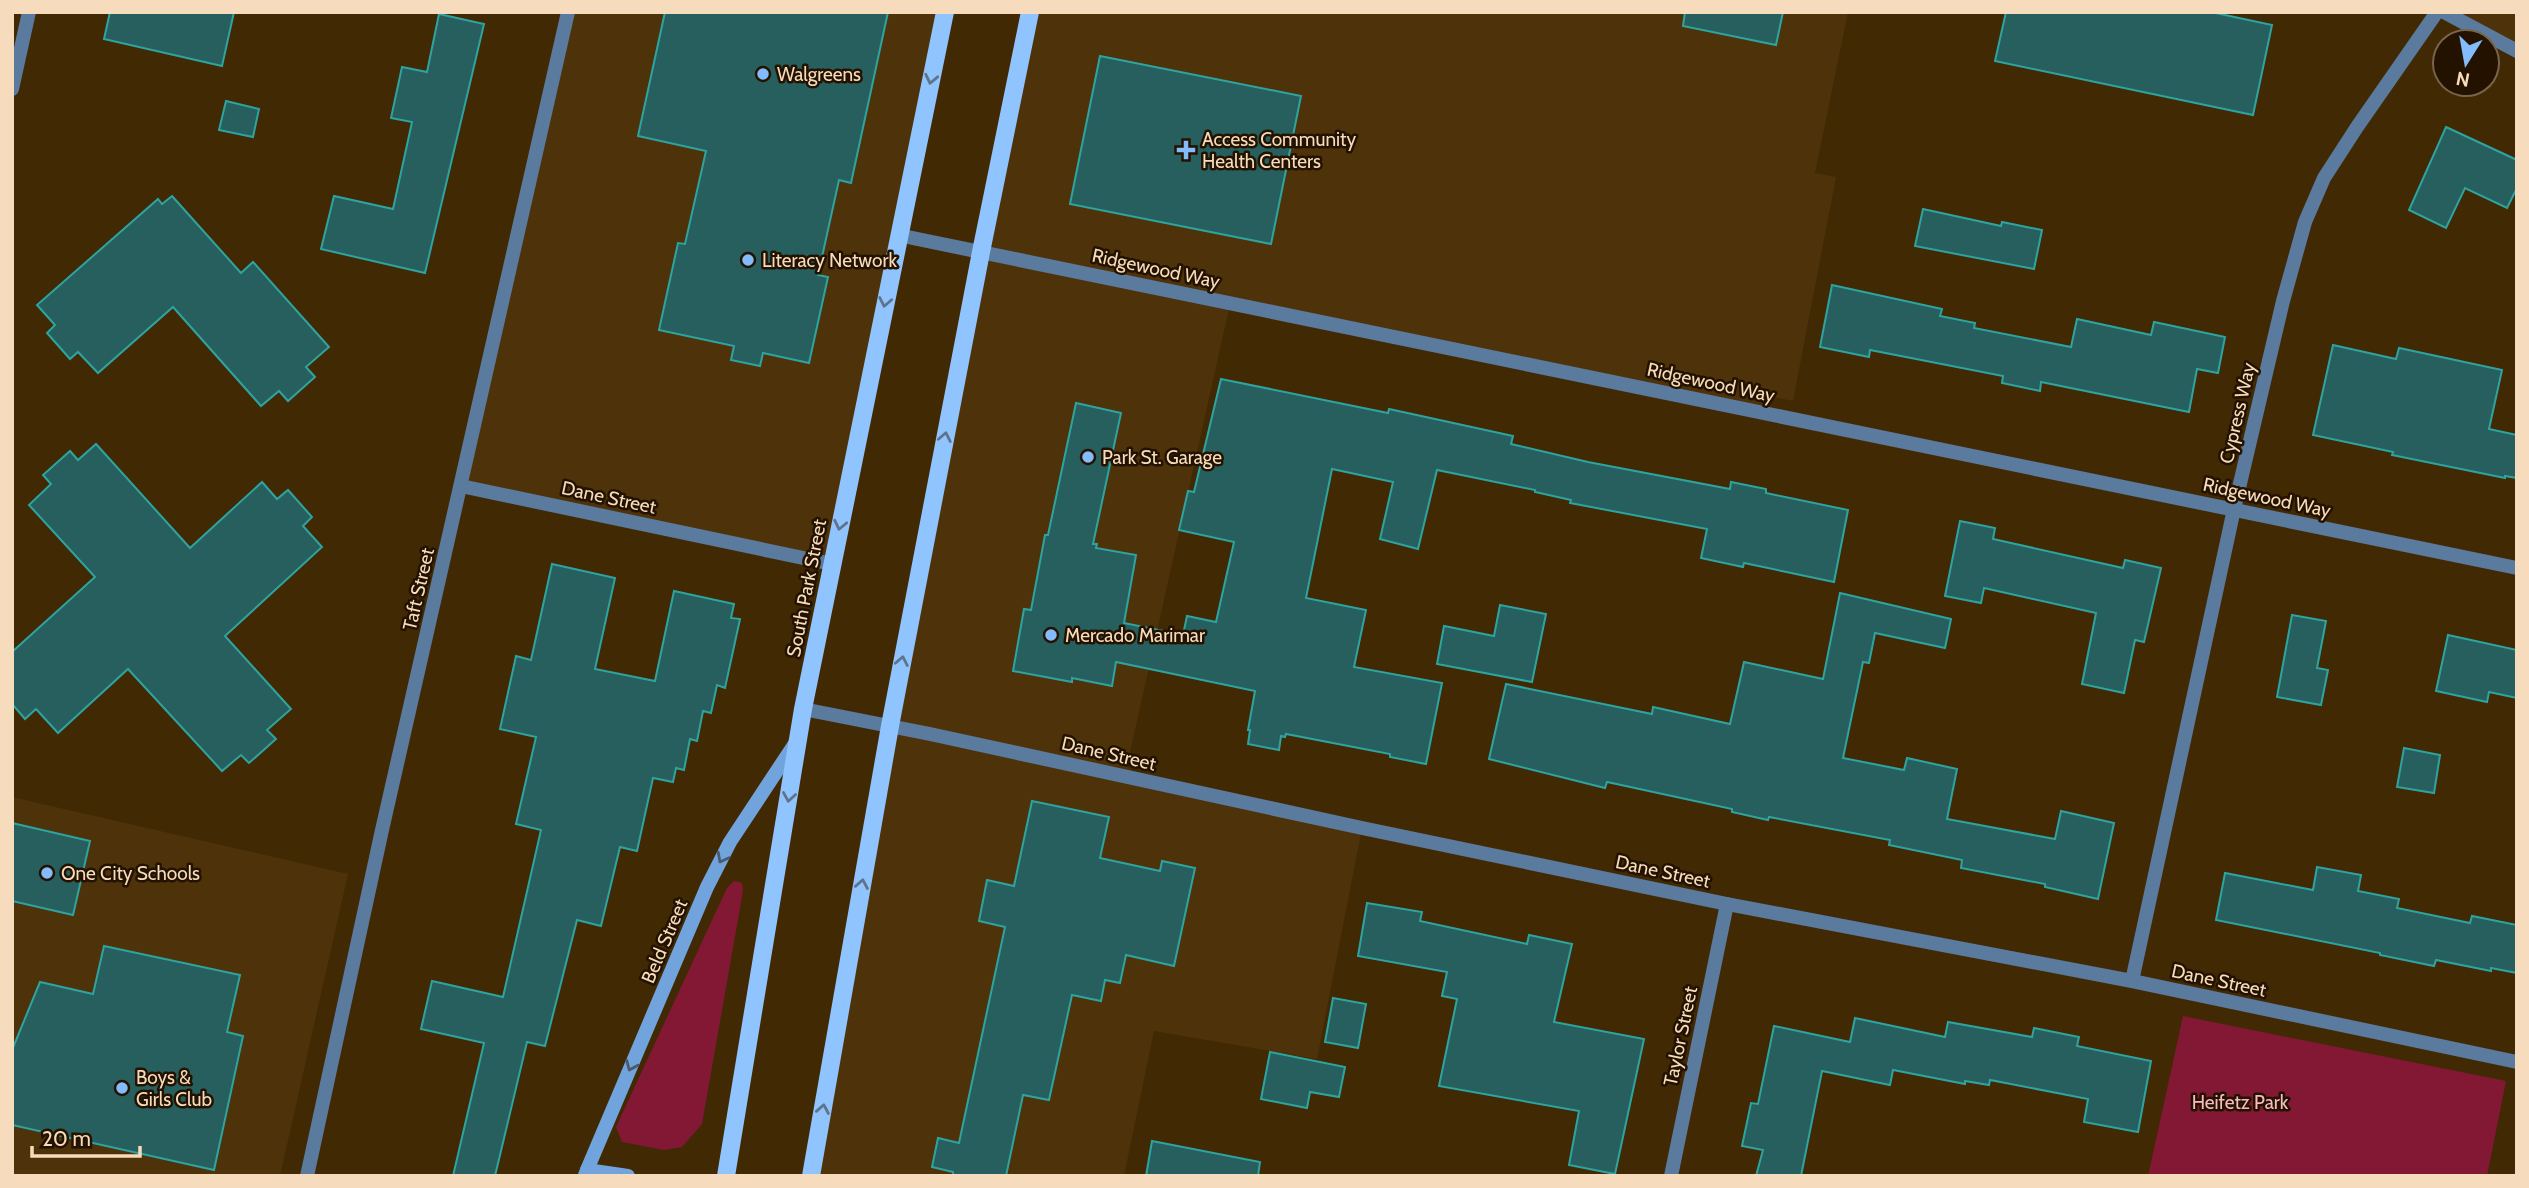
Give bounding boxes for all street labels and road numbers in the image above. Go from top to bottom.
street label: Ridgewood Way [1090,244,1222,293]
street label: Ridgewood Way [1645,358,1777,407]
street label: Cypress Way [2215,360,2260,466]
street label: Ridgewood Way [2201,473,2333,522]
street label: Dane Street [559,476,659,519]
street label: South Park Street [782,517,831,659]
street label: Taft Street [398,545,439,633]
street label: Dane Street [1059,731,1159,776]
street label: Dane Street [1613,850,1713,893]
street label: Beld Street [636,895,693,987]
street label: Dane Street [2169,959,2269,1002]
street label: Taylor Street [1659,984,1702,1088]

